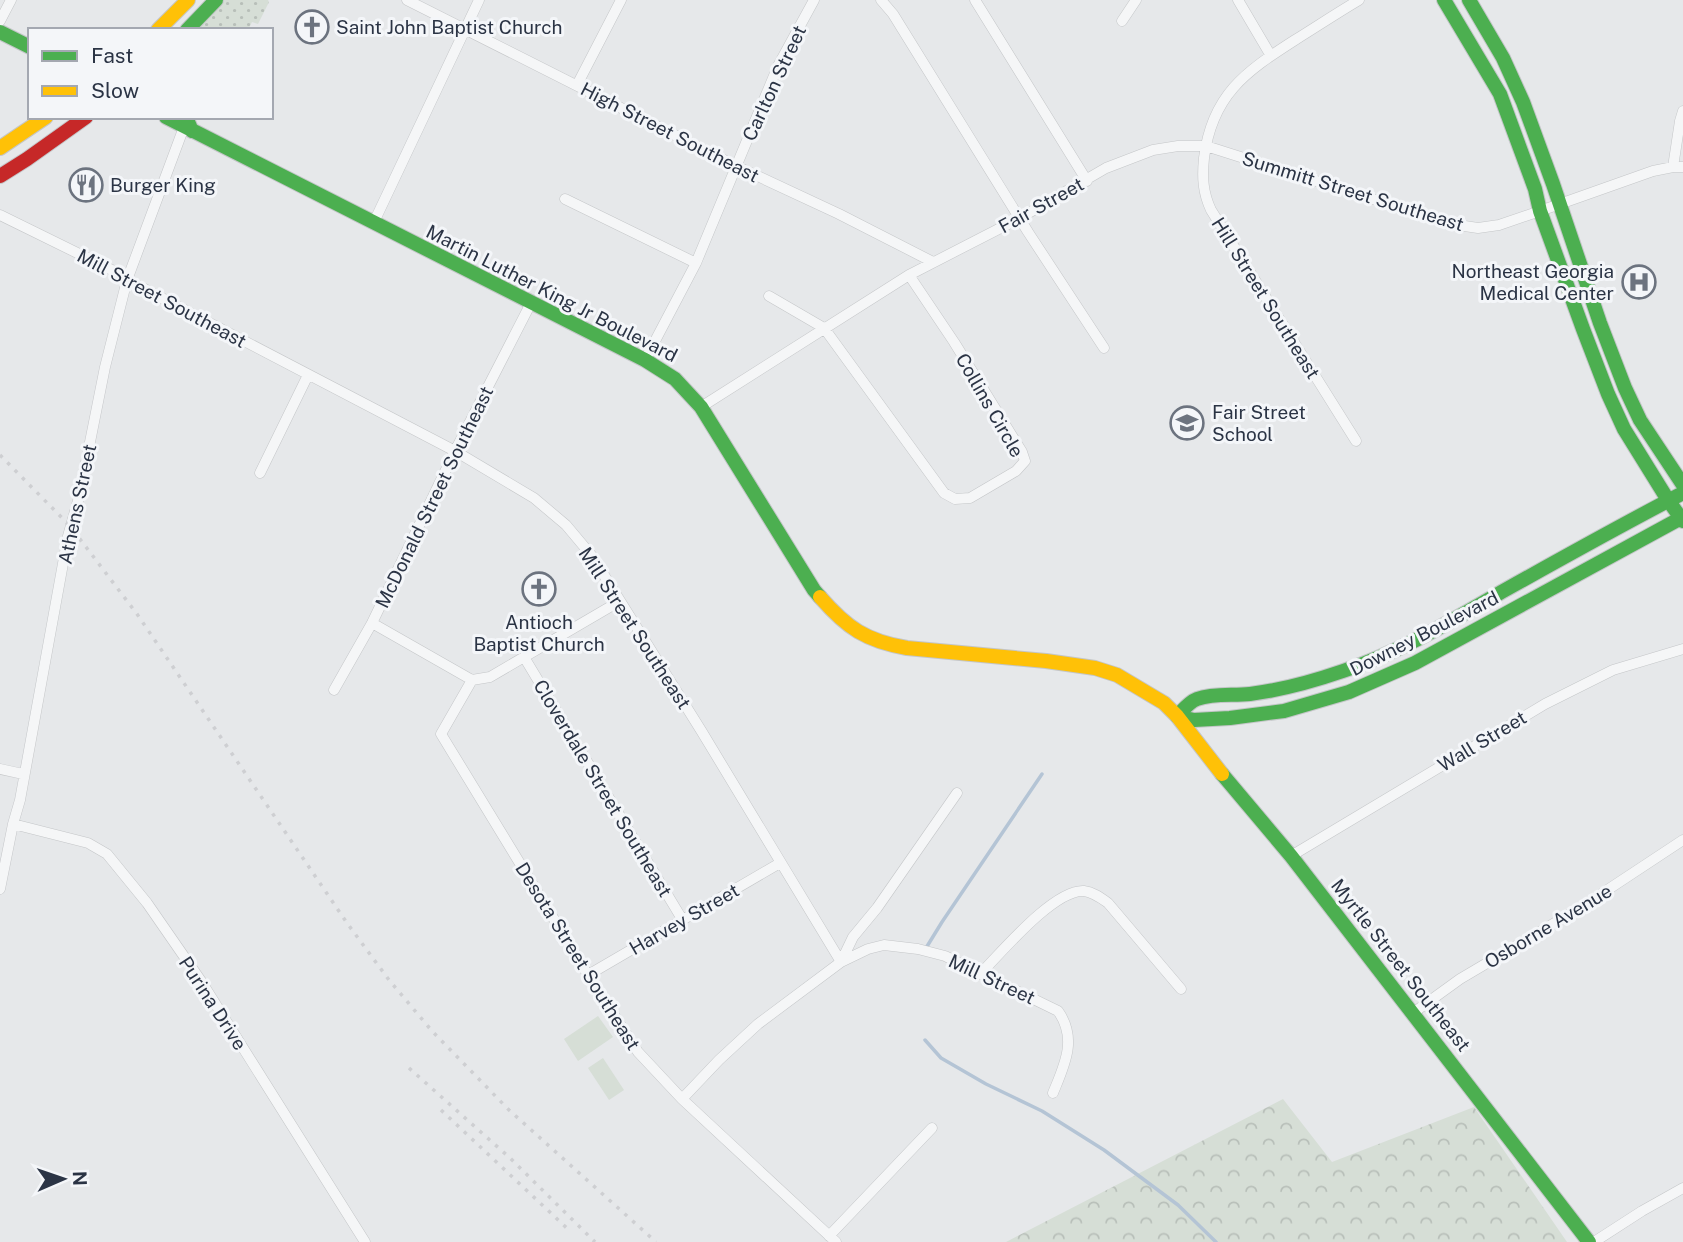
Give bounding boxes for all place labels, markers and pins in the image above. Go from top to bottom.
church icon: Saint John Baptist Church [293,8,331,46]
place label: Saint John Baptist Church [336,16,562,38]
restaurant icon: Burger King [67,166,105,204]
place label: Burger King [110,174,216,196]
place label: Northeast Georgia Medical Center [1452,260,1614,304]
hospital icon: Northeast Georgia Medical Center [1620,263,1658,301]
place label: Fair Street School [1212,401,1306,445]
school or university icon: Fair Street School [1168,404,1206,442]
church icon: Antioch Baptist Church [520,570,558,608]
place label: Antioch Baptist Church [473,611,605,655]

